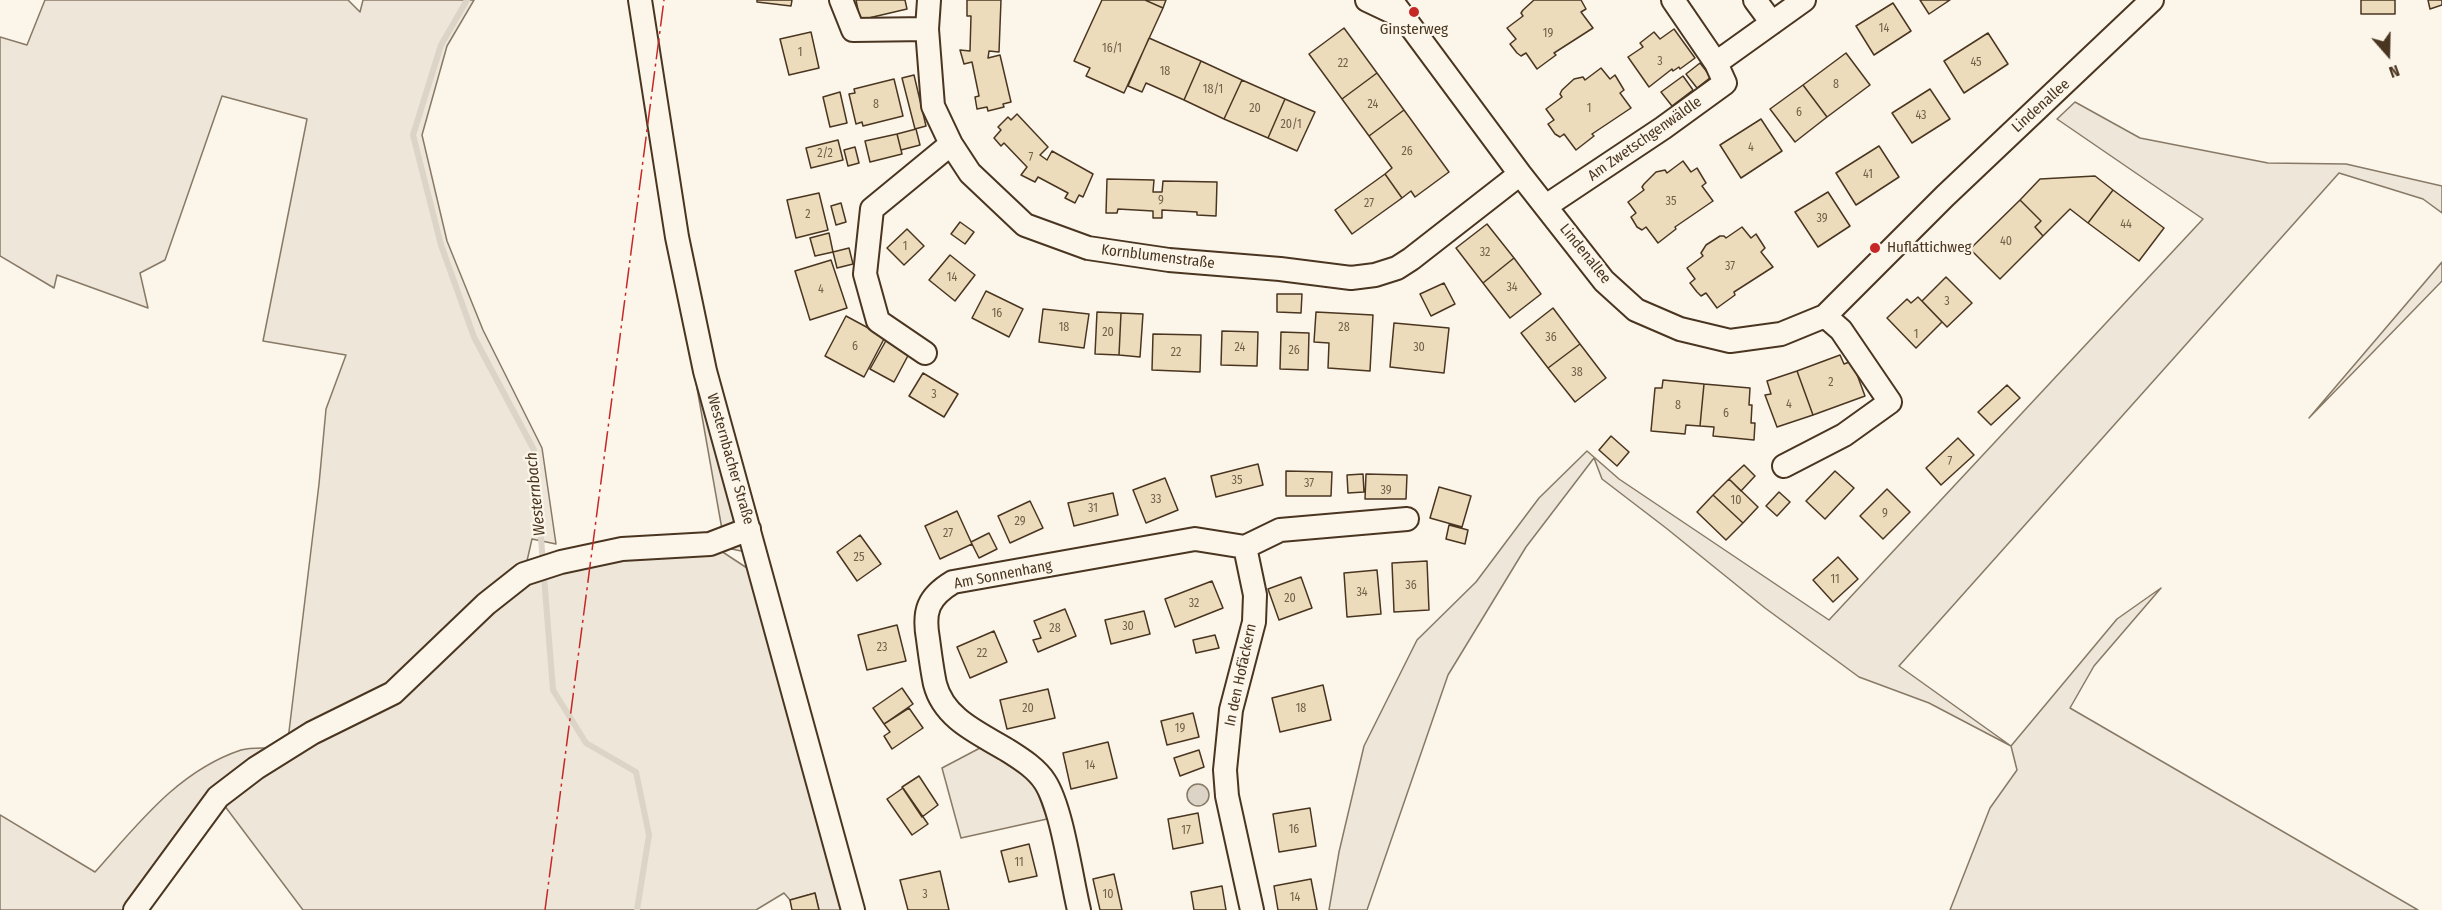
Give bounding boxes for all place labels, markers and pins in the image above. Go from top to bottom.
marker: Ginsterweg [1407,5,1421,19]
place label: Ginsterweg [1380,21,1448,39]
place label: Huflattichweg [1887,239,1972,257]
marker: Huflattichweg [1868,241,1882,255]

